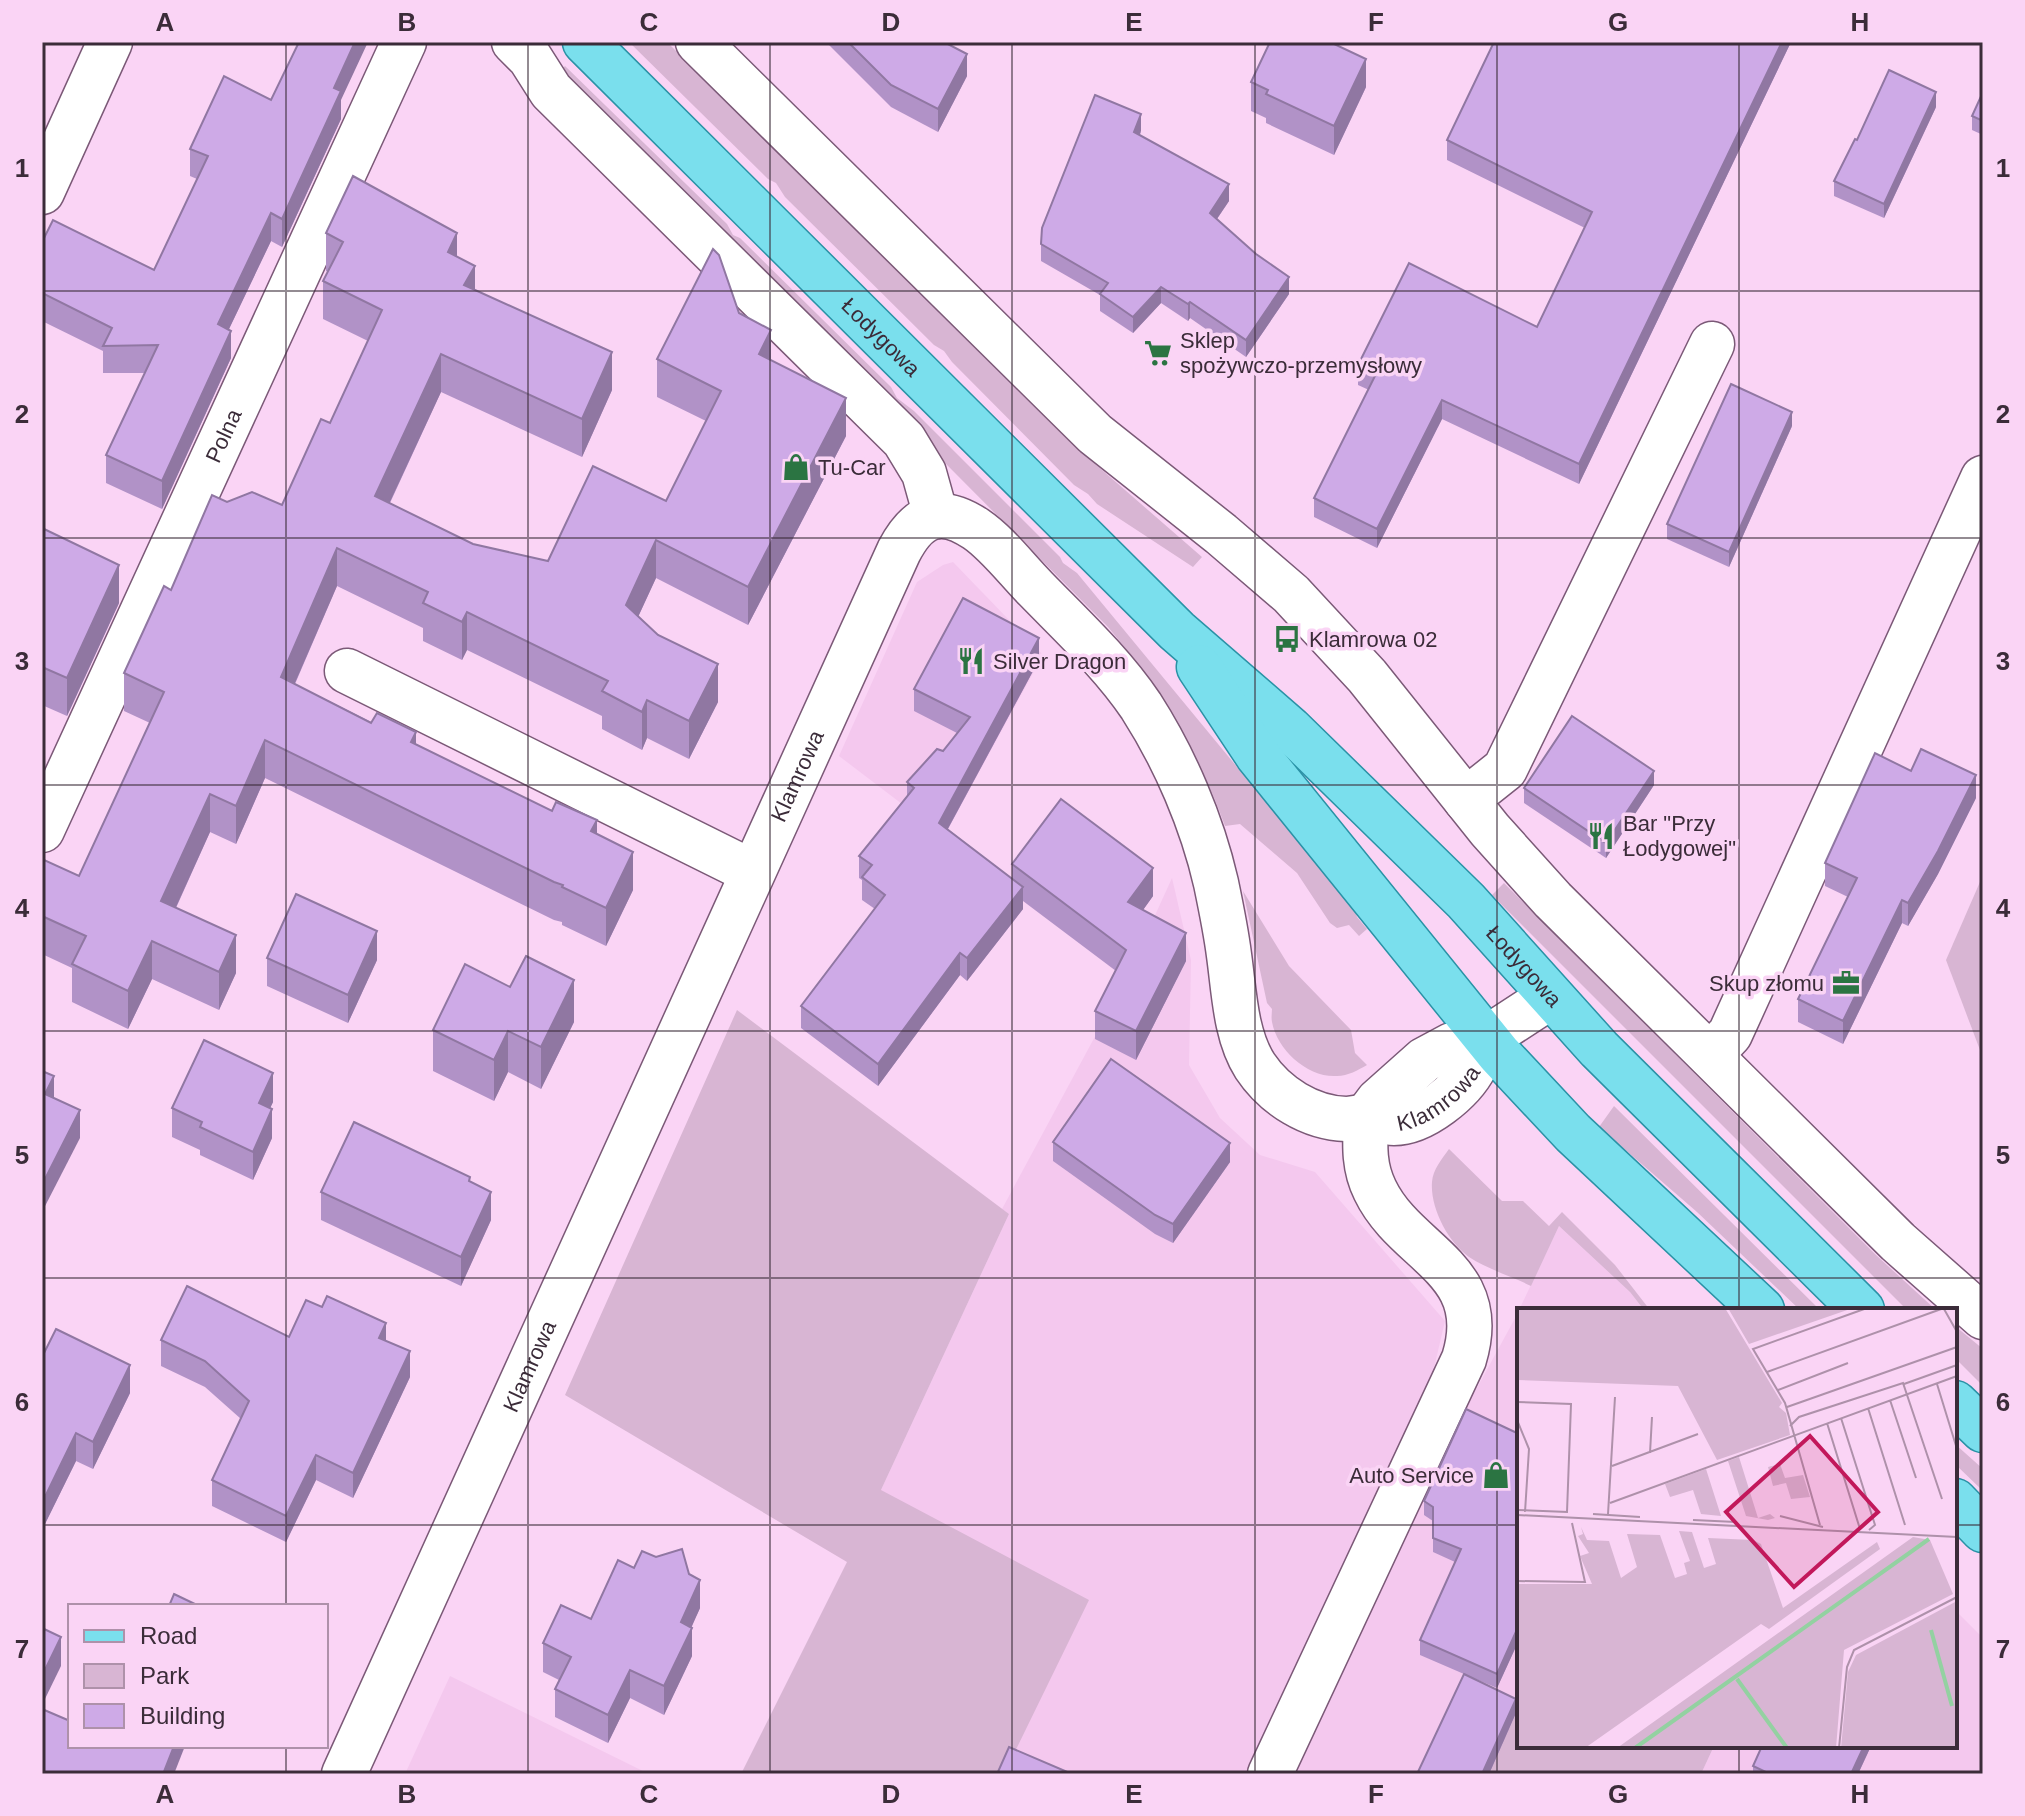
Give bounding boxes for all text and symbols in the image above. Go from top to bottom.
text: A [156,7,175,37]
text: B [398,7,416,37]
text: C [640,7,659,37]
text: D [882,7,900,37]
text: E [1125,7,1143,37]
text: F [1368,7,1384,37]
text: G [1608,7,1628,37]
text: H [1851,7,1869,37]
text: 1 [15,153,29,183]
text: 1 [1996,153,2010,183]
street label: Łodygowa [837,293,926,382]
place label: Sklep spożywczo-przemysłowy [1180,328,1422,378]
supermarket icon: Sklep spożywczo-przemysłowy [1143,338,1173,368]
text: 2 [15,399,29,429]
text: 2 [1996,399,2010,429]
street label: Polna [201,404,247,467]
shop icon: Tu-Car [781,452,811,482]
place label: Tu-Car [818,455,886,480]
bus stop icon: Klamrowa 02 [1272,624,1302,654]
place label: Klamrowa 02 [1309,627,1437,652]
text: 3 [15,646,29,676]
restaurant icon: Silver Dragon [956,646,986,676]
text: 3 [1996,646,2010,676]
place label: Silver Dragon [993,649,1126,674]
street label: Klamrowa [766,726,829,826]
place label: Bar "Przy Łodygowej" [1623,811,1736,861]
restaurant icon: Bar "Przy Łodygowej" [1586,821,1616,851]
text: 4 [15,893,30,923]
text: 4 [1996,893,2011,923]
street label: Łodygowa [1481,921,1567,1012]
office icon: Skup złomu [1831,968,1861,998]
place label: Skup złomu [1709,971,1824,996]
street label: Klamrowa [1394,1060,1486,1136]
text: 5 [15,1140,29,1170]
text: 5 [1996,1140,2010,1170]
inset map [1517,1308,1957,1748]
street label: Klamrowa [498,1316,562,1416]
text: 6 [15,1387,29,1417]
text: 6 [1996,1387,2010,1417]
shop icon: Auto Service [1481,1460,1511,1490]
place label: Auto Service [1349,1463,1474,1488]
legend [68,1604,328,1748]
text: Road [140,1622,197,1649]
text: 7 [15,1634,29,1664]
text: 7 [1996,1634,2010,1664]
text: Park [140,1662,190,1689]
text: Building [140,1702,225,1729]
text: A [156,1779,175,1809]
text: B [398,1779,416,1809]
text: C [640,1779,659,1809]
text: D [882,1779,900,1809]
text: E [1125,1779,1143,1809]
text: F [1368,1779,1384,1809]
text: G [1608,1779,1628,1809]
text: H [1851,1779,1869,1809]

